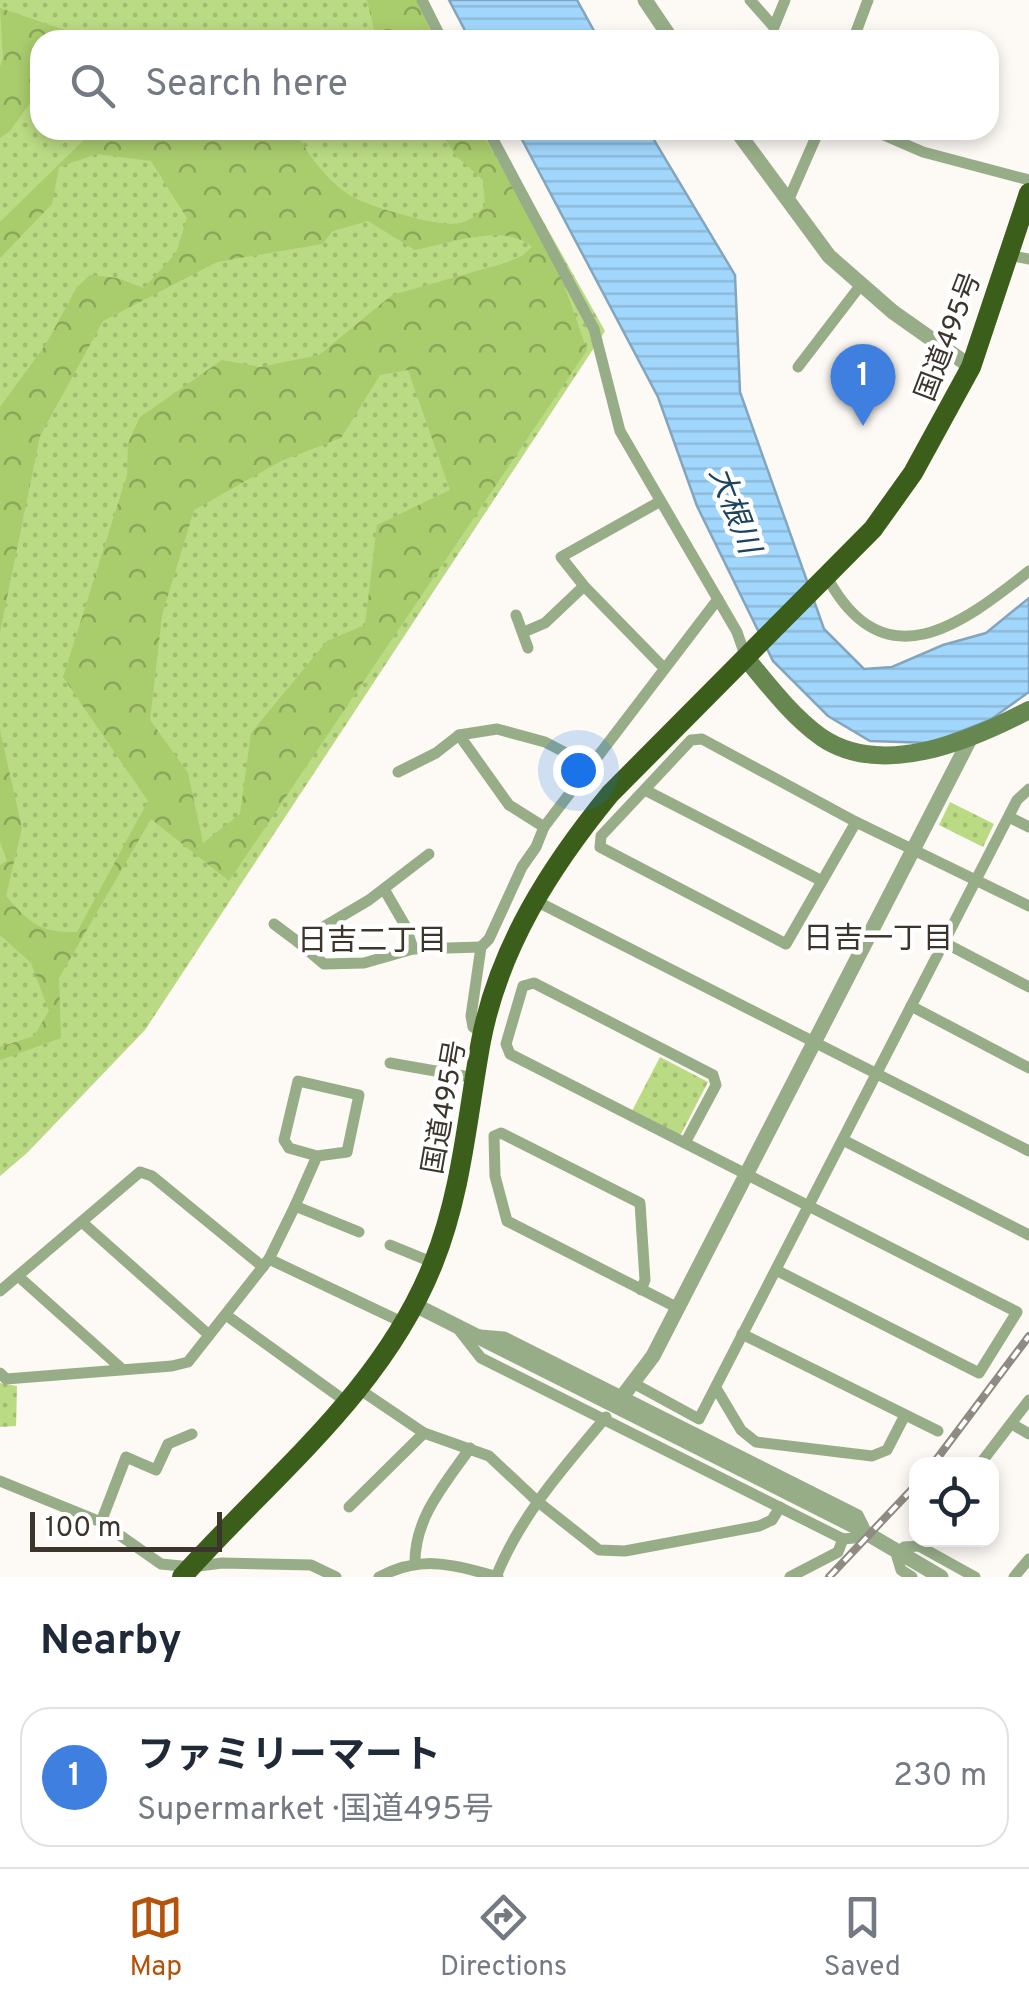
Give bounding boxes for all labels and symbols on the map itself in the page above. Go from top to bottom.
street label: 国道495号 [909,268,991,407]
pin: 1 [830,344,896,426]
water label: 大根川 [699,462,767,562]
your location [553,745,604,796]
district label: 日吉一丁目 [803,922,953,959]
district label: 日吉二丁目 [297,924,447,961]
street label: 国道495号 [416,1038,475,1177]
scale bar [30,1507,222,1552]

